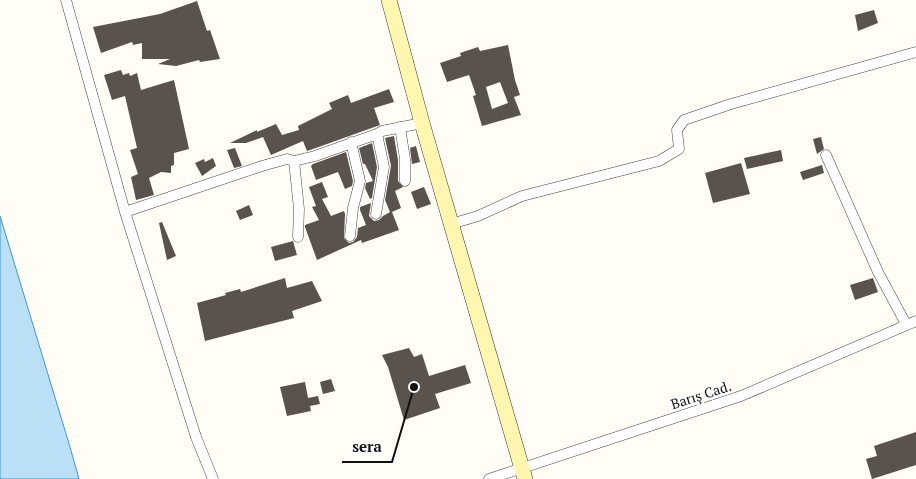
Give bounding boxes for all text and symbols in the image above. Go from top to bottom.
street label: Barış Cad. [668,376,734,413]
callout: sera [342,432,392,462]
text: sera [352,436,382,456]

